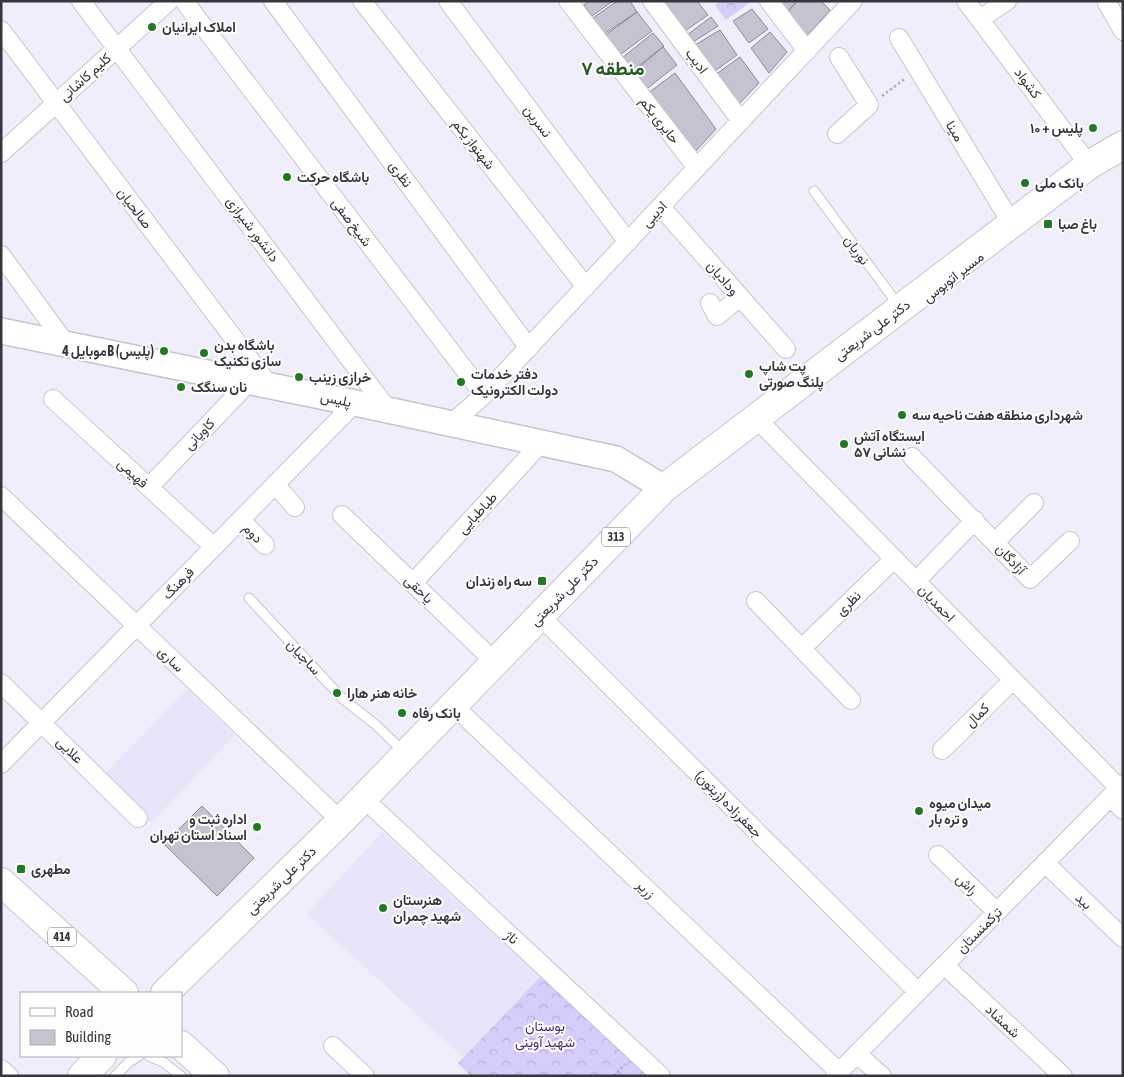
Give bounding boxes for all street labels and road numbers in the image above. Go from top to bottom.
street label: ادیب [682,45,712,77]
street label: کلیم کاشانی [56,50,115,105]
street label: کشواد [1011,65,1045,102]
street label: حایری یکم [636,93,683,147]
street label: نسرین [520,102,555,141]
street label: شهنواز یکم [449,116,499,173]
street label: مینا [943,118,967,144]
street label: نظری [385,158,416,191]
street label: صالحیان [114,184,156,232]
street label: دانشور شیرازی [222,193,283,266]
street label: شیخ صفی [326,195,375,251]
street label: ادیبی [638,198,671,231]
street label: نوریان [840,232,873,268]
street label: مسیر اتوبوس [919,248,987,307]
street label: ودادیان [703,258,742,299]
street label: دکتر علی شریعتی [831,296,914,365]
street label: پلیس [319,388,353,412]
street label: کاویانی [180,415,218,454]
street label: فهیمی [114,455,152,492]
street label: طباطبایی [454,489,501,538]
street label: دوم [239,520,266,547]
road number: 313 [602,528,630,546]
street label: آزادگان [992,540,1030,580]
street label: دکتر علی شریعتی [527,553,602,630]
street label: فرهنگ [159,564,198,603]
street label: یاحقی [401,572,437,607]
street label: احمدیان [915,581,959,626]
street label: نظری [832,587,865,619]
street label: ساجیان [283,636,324,679]
street label: ساری [154,643,187,676]
street label: کمال [962,700,994,732]
street label: علایی [53,733,87,767]
street label: جعفرزاده (زیتون) [691,767,766,842]
street label: دکتر علی شریعتی [243,843,320,918]
street label: راش [952,870,981,899]
street label: زریر [632,876,659,902]
street label: بید [1072,889,1096,913]
street label: ترکمنستان [953,904,1006,957]
street label: ناژ [501,926,522,948]
road number: 414 [48,928,76,946]
street label: شمشاد [982,1001,1024,1041]

